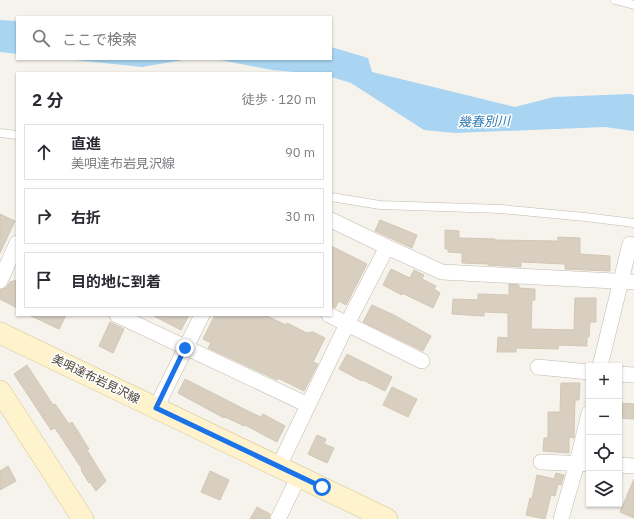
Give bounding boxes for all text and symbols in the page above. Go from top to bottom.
search box [16,16,332,60]
icon: search [30,27,52,49]
text: ここで検索 [62,30,137,49]
text: 2 分 [32,89,63,111]
text: 徒歩 · 120 m [242,91,316,108]
water label: 幾春別川 [458,113,512,130]
text: 直進 [71,134,101,153]
icon: ahead [33,141,55,163]
text: 90 m [285,144,315,161]
text: 美唄達布岩見沢線 [71,155,175,172]
icon: right [33,205,55,227]
text: 右折 [71,208,101,227]
text: 30 m [285,208,315,225]
icon: arrive [33,269,55,291]
text: 目的地に到着 [71,272,161,291]
route end [176,339,194,357]
street label: 美唄達布岩見沢線 [50,351,143,406]
map controls [586,363,622,507]
button: + [586,363,622,399]
button: − [586,399,622,435]
button: locate [586,435,622,471]
button: layers [586,471,622,507]
route start [313,478,331,496]

